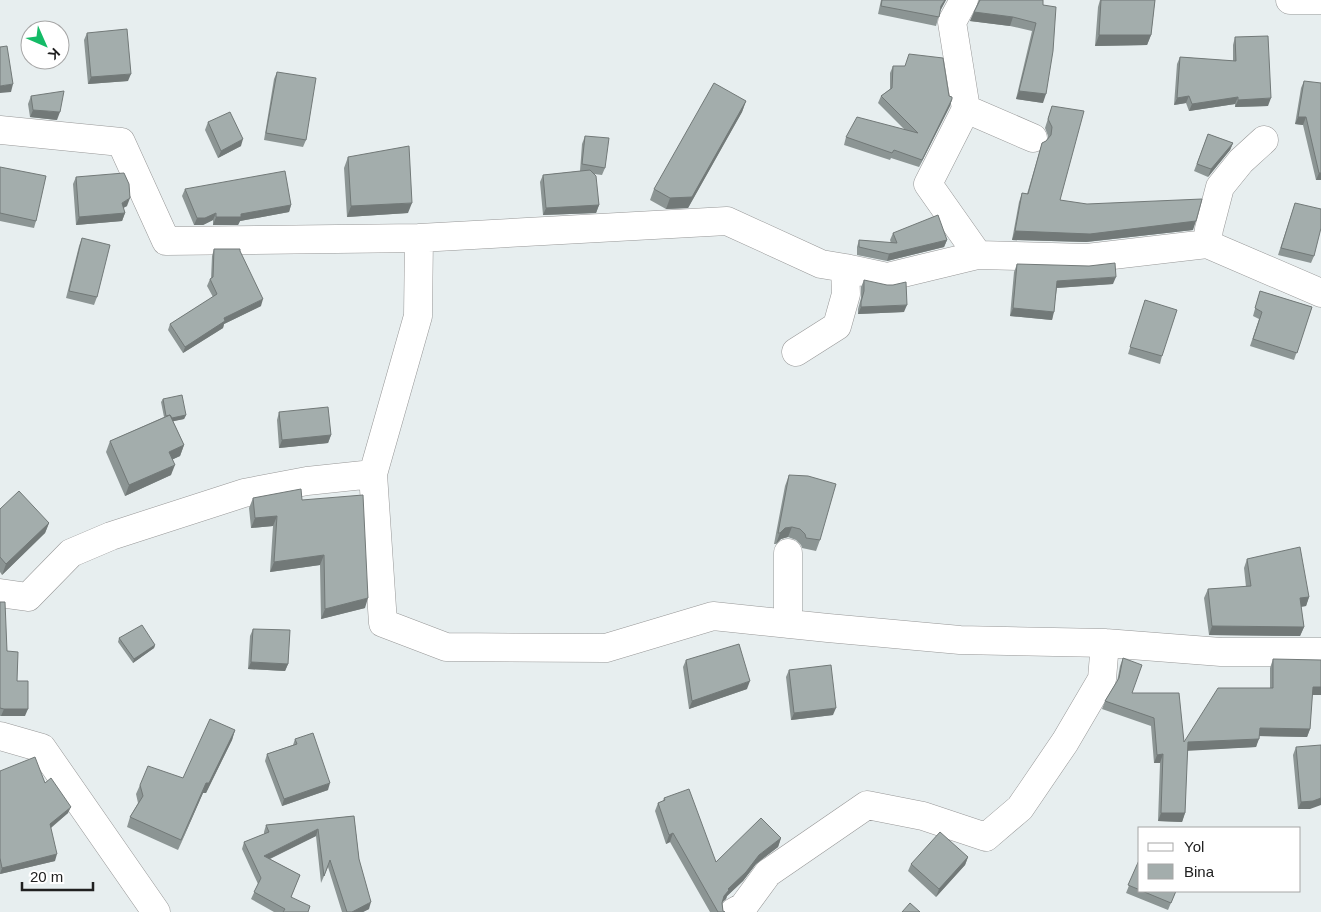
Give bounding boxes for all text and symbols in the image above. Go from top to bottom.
north arrow [20,20,70,70]
text: K [45,45,63,63]
legend [1138,827,1301,892]
text: Yol [1184,838,1204,855]
scale bar [22,860,94,892]
text: Bina [1184,863,1215,880]
text: 20 m [30,868,63,885]

